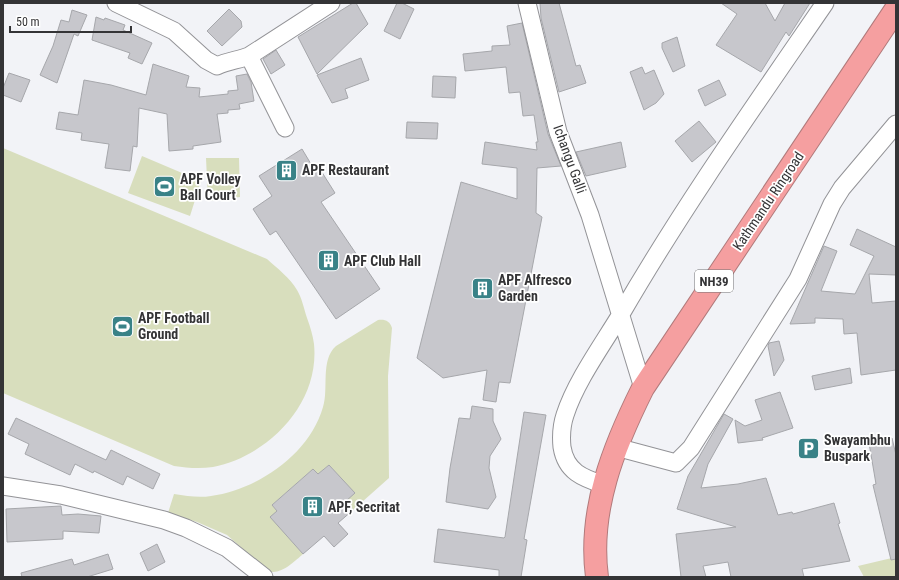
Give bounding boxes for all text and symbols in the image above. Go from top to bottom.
scale bar [10,8,131,34]
text: 50 m [16,15,40,29]
street label: Ichangu Galli [550,123,590,195]
street label: Kathmandu Ringroad [729,149,807,253]
building icon: APF Restaurant [273,157,299,183]
place label: APF Restaurant [302,162,389,178]
place label: APF Volley Ball Court [180,171,242,203]
sports icon: APF Volley Ball Court [152,174,178,200]
building icon: APF Club Hall [316,248,342,274]
place label: APF Club Hall [344,253,421,269]
road number: NH39 [695,270,733,292]
place label: APF Alfresco Garden [498,272,572,304]
building icon: APF Alfresco Garden [469,275,495,301]
place label: APF Football Ground [138,310,210,342]
sports icon: APF Football Ground [109,313,135,339]
place label: Swayambhu Buspark [824,432,891,464]
parking icon: Swayambhu Buspark [795,435,821,461]
building icon: APF, Secritat [300,494,326,520]
place label: APF, Secritat [328,499,400,515]

